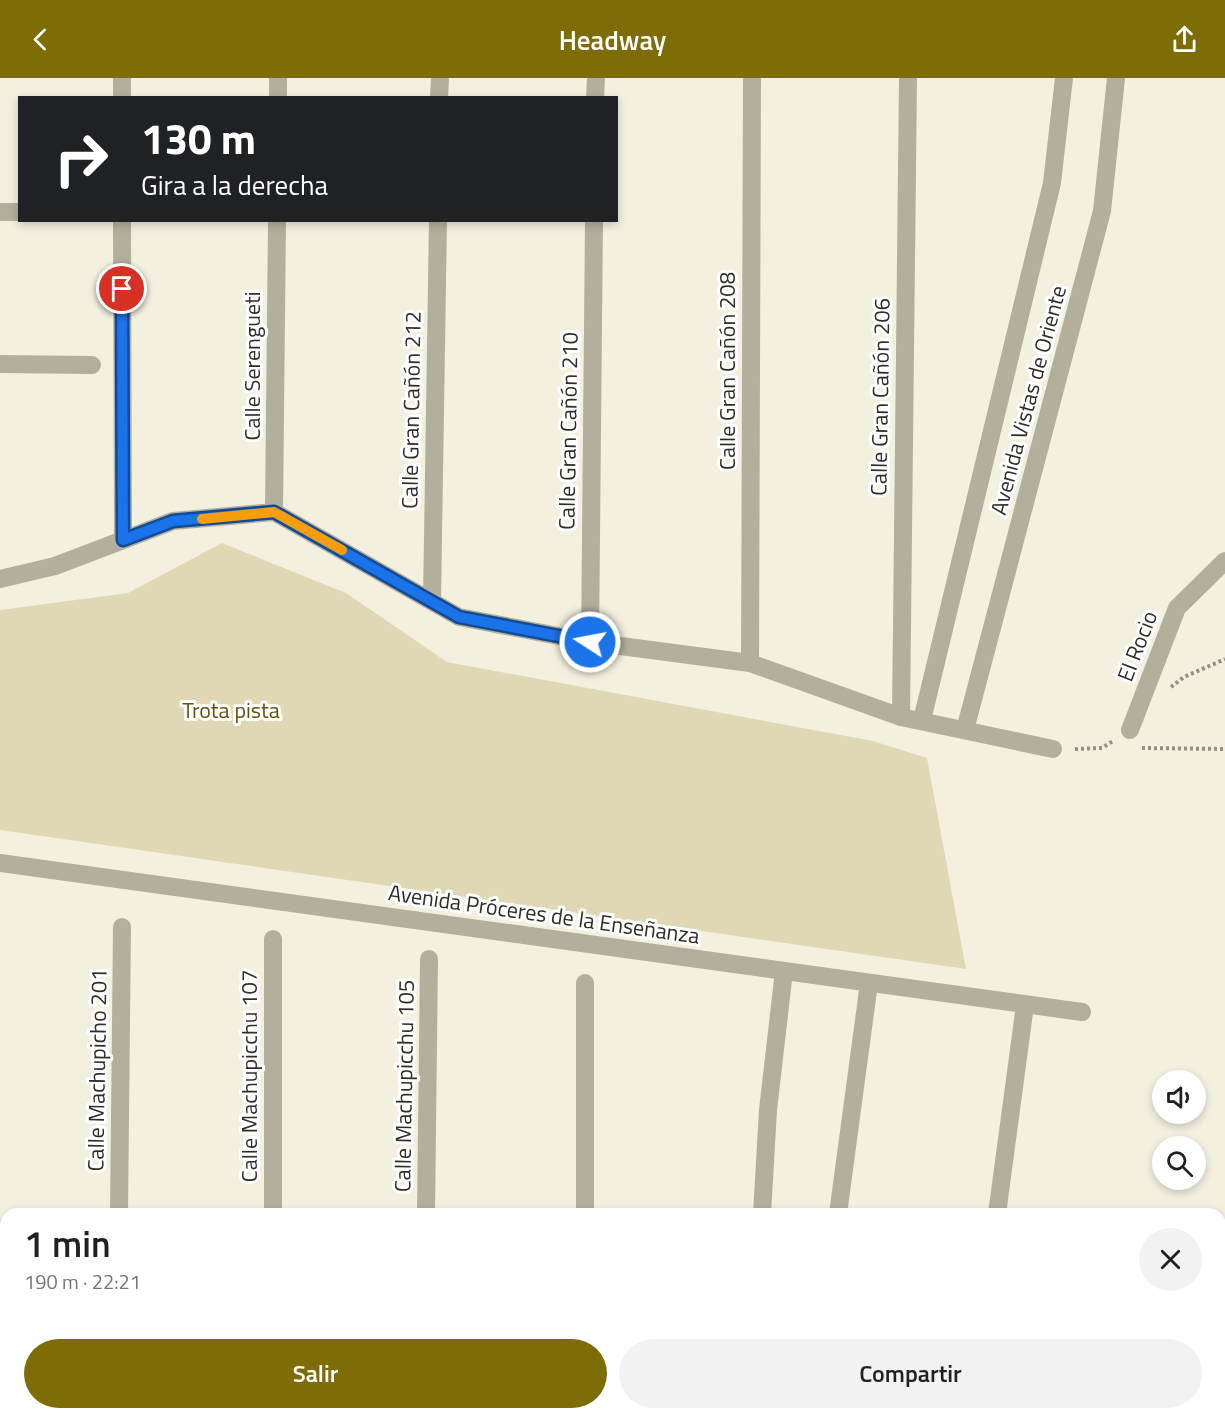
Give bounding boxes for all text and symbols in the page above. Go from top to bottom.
text: Headway [559,19,666,60]
icon: back [24,23,57,56]
icon: share [1168,23,1201,56]
text: 130 m [141,106,256,170]
icon: right [42,120,120,198]
text: Gira a la derecha [141,164,328,205]
pin [96,263,147,314]
icon: arrive [105,272,138,305]
street label: Calle Gran Cañón 208 [710,272,744,470]
street label: Avenida Vistas de Oriente [981,282,1075,518]
street label: Calle Serengueti [235,291,269,441]
street label: Calle Gran Cañón 206 [861,298,899,496]
street label: Calle Gran Cañón 212 [392,311,430,509]
street label: Calle Gran Cañón 210 [549,332,587,530]
street label: El Rocio [1108,606,1166,686]
position arrow [558,610,622,674]
park label: Trota pista [182,693,280,727]
street label: Avenida Próceres de la Enseñanza [386,875,702,953]
street label: Calle Machupicho 201 [78,968,116,1172]
street label: Calle Machupicchu 107 [232,970,266,1182]
street label: Calle Machupicchu 105 [385,979,423,1193]
map controls [1152,1070,1206,1190]
button: sound [1152,1070,1206,1124]
button: search [1152,1136,1206,1190]
text: 1 min [24,1216,111,1271]
button: close [1139,1228,1202,1291]
text: 190 m · 22:21 [24,1266,141,1297]
button: Salir [24,1339,607,1408]
button: Compartir [619,1339,1202,1408]

